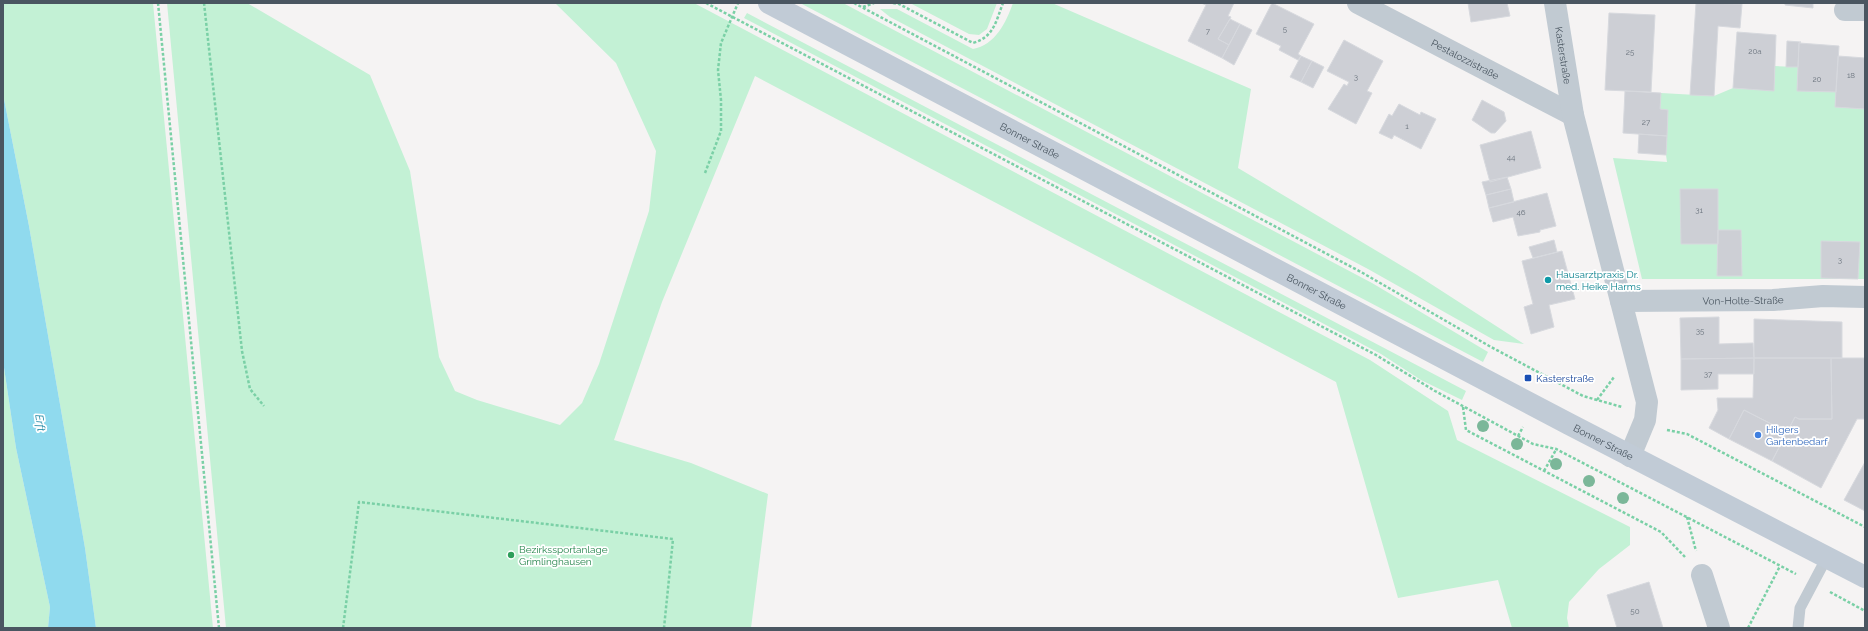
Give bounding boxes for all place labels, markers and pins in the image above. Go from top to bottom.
place label: Hausarztpraxis Dr. med. Heike Harms [1556,269,1641,292]
marker: Hausarztpraxis Dr. med. Heike Harms [1543,275,1553,285]
marker: Kasterstraße [1523,373,1533,383]
place label: Kasterstraße [1536,373,1594,384]
place label: Hilgers Gartenbedarf [1766,424,1828,447]
marker: Hilgers Gartenbedarf [1753,430,1763,440]
place label: Bezirkssportanlage Grimlinghausen [519,544,608,567]
marker: Bezirkssportanlage Grimlinghausen [506,550,516,560]

